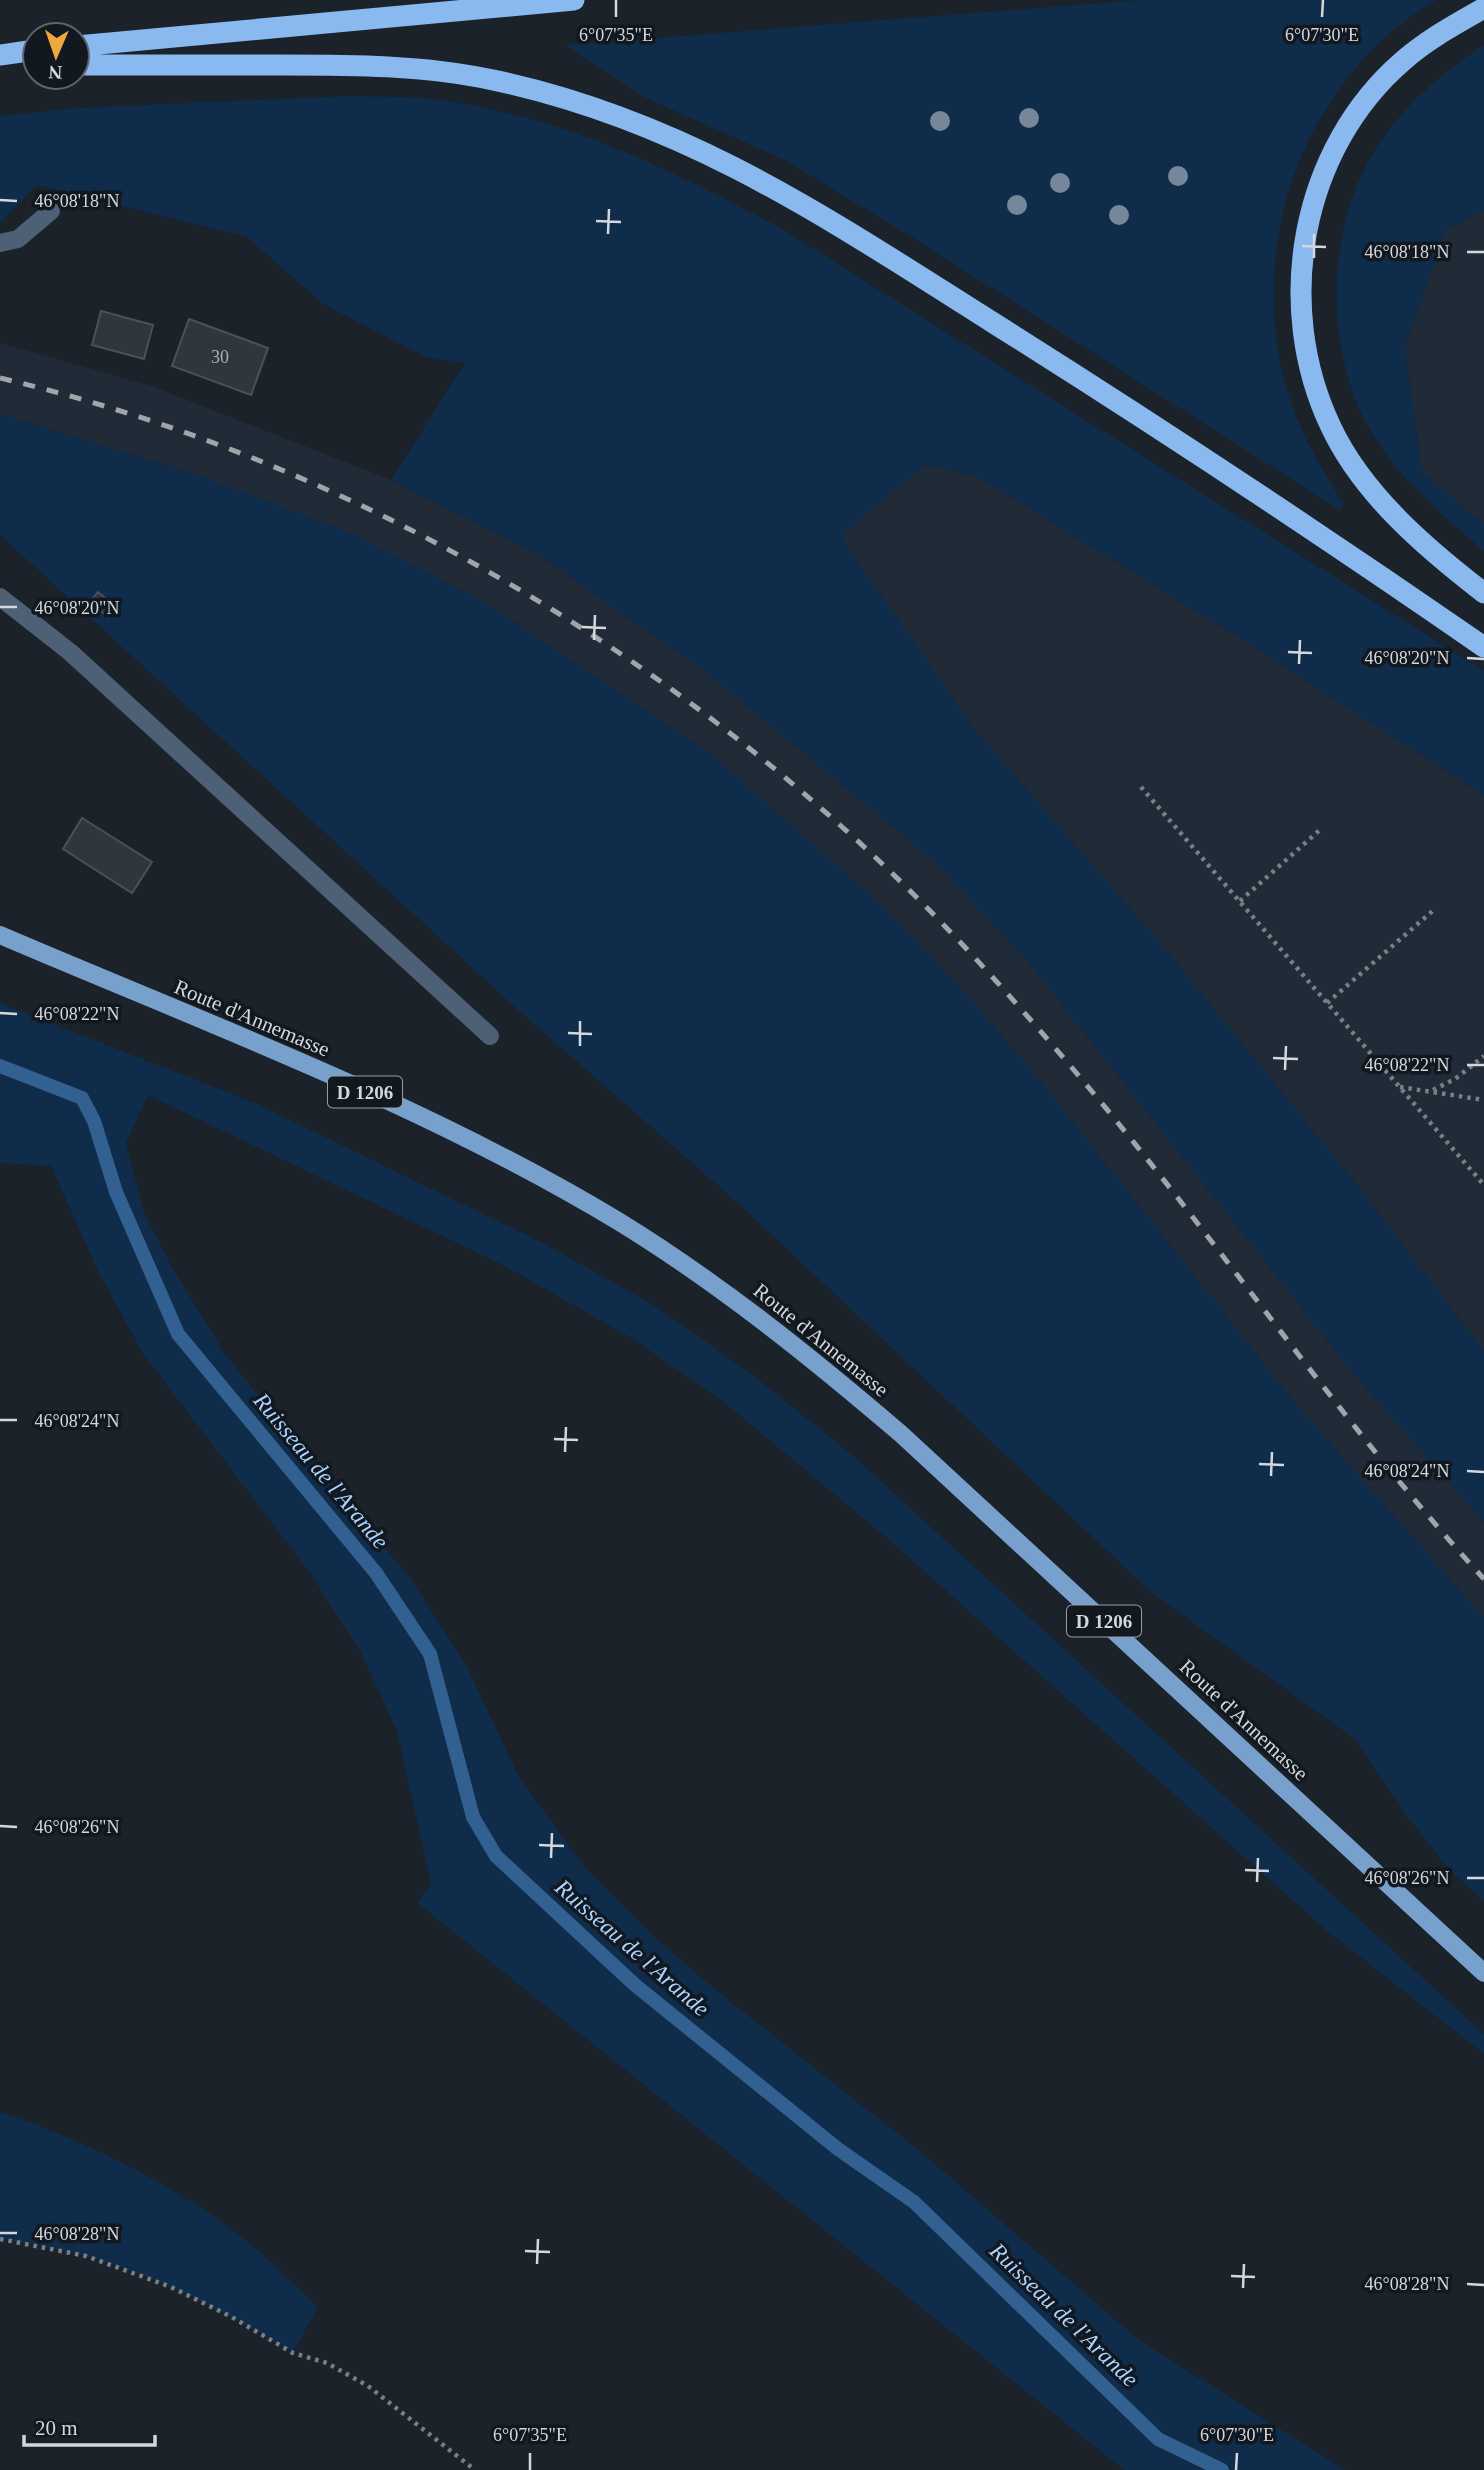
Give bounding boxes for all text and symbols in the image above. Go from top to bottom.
north arrow [21,21,91,91]
text: 6°07'35"E [579,25,653,45]
text: 6°07'30"E [1285,25,1359,45]
text: N [48,62,63,83]
text: 46°08'18"N [35,191,119,211]
text: 46°08'18"N [1365,242,1449,262]
house number: 30 [211,347,229,367]
text: 46°08'20"N [35,598,119,618]
text: 46°08'20"N [1365,648,1449,668]
street label: Route d'Annemasse [171,974,333,1062]
text: 46°08'22"N [35,1004,119,1024]
text: 46°08'22"N [1365,1055,1449,1075]
road number: D 1206 [328,1076,402,1108]
street label: Route d'Annemasse [749,1278,893,1402]
water label: Ruisseau de l'Arande [248,1387,393,1554]
text: 46°08'24"N [35,1411,119,1431]
text: 46°08'24"N [1365,1461,1449,1481]
road number: D 1206 [1067,1606,1141,1637]
street label: Route d'Annemasse [1175,1654,1313,1786]
text: 46°08'26"N [35,1817,119,1837]
text: 46°08'26"N [1365,1868,1449,1888]
water label: Ruisseau de l'Arande [549,1874,714,2021]
text: 46°08'28"N [35,2224,119,2244]
water label: Ruisseau de l'Arande [984,2237,1143,2392]
text: 46°08'28"N [1365,2274,1449,2294]
scale bar [24,2404,156,2448]
text: 20 m [35,2416,78,2440]
text: 6°07'35"E [493,2425,567,2445]
text: 6°07'30"E [1200,2425,1274,2445]

